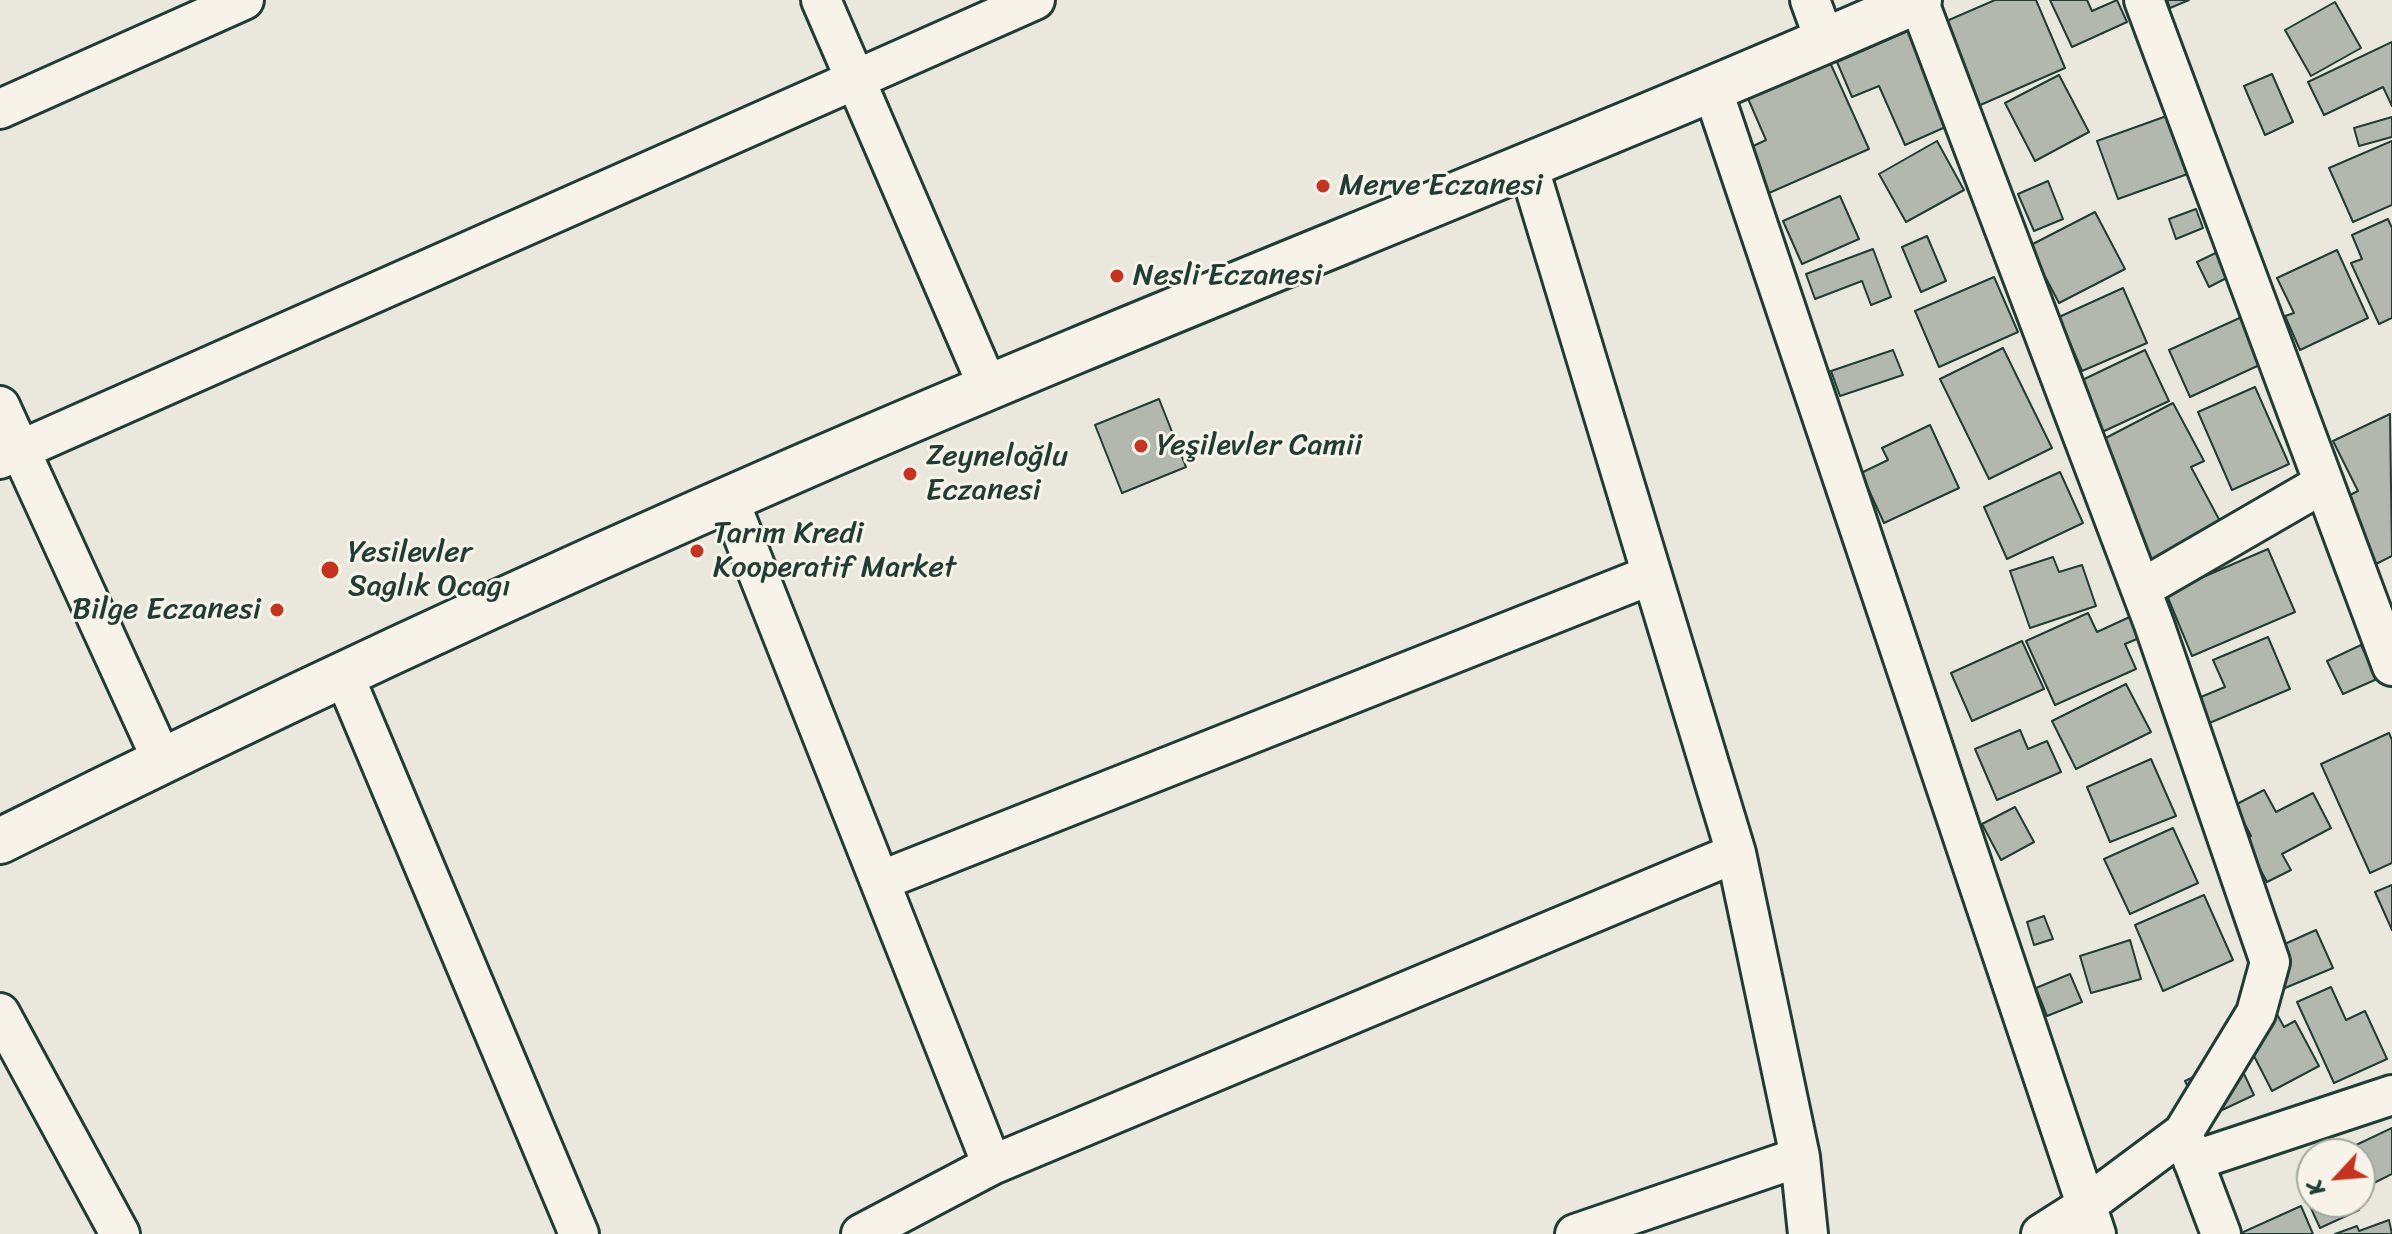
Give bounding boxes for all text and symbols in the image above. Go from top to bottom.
place label: Merve Eczanesi [1339,168,1543,204]
marker: Merve Eczanesi [1314,177,1332,195]
place label: Nesli Eczanesi [1133,258,1322,294]
marker: Nesli Eczanesi [1108,267,1126,285]
place label: Yeşilevler Camii [1157,428,1362,464]
marker: Yeşilevler Camii [1132,437,1150,455]
place label: Zeyneloğlu Eczanesi [926,439,1068,510]
marker: Zeyneloğlu Eczanesi [901,465,919,483]
place label: Tarım Kredi Kooperatif Market [713,516,956,586]
place label: Yesilevler Saglık Ocagı [348,535,511,606]
marker: Tarım Kredi Kooperatif Market [688,542,706,560]
marker: Yesilevler Saglık Ocagı [319,559,341,581]
place label: Bilge Eczanesi [72,592,261,628]
marker: Bilge Eczanesi [268,601,286,619]
north arrow [2296,1138,2376,1218]
text: K [2295,1173,2336,1202]

